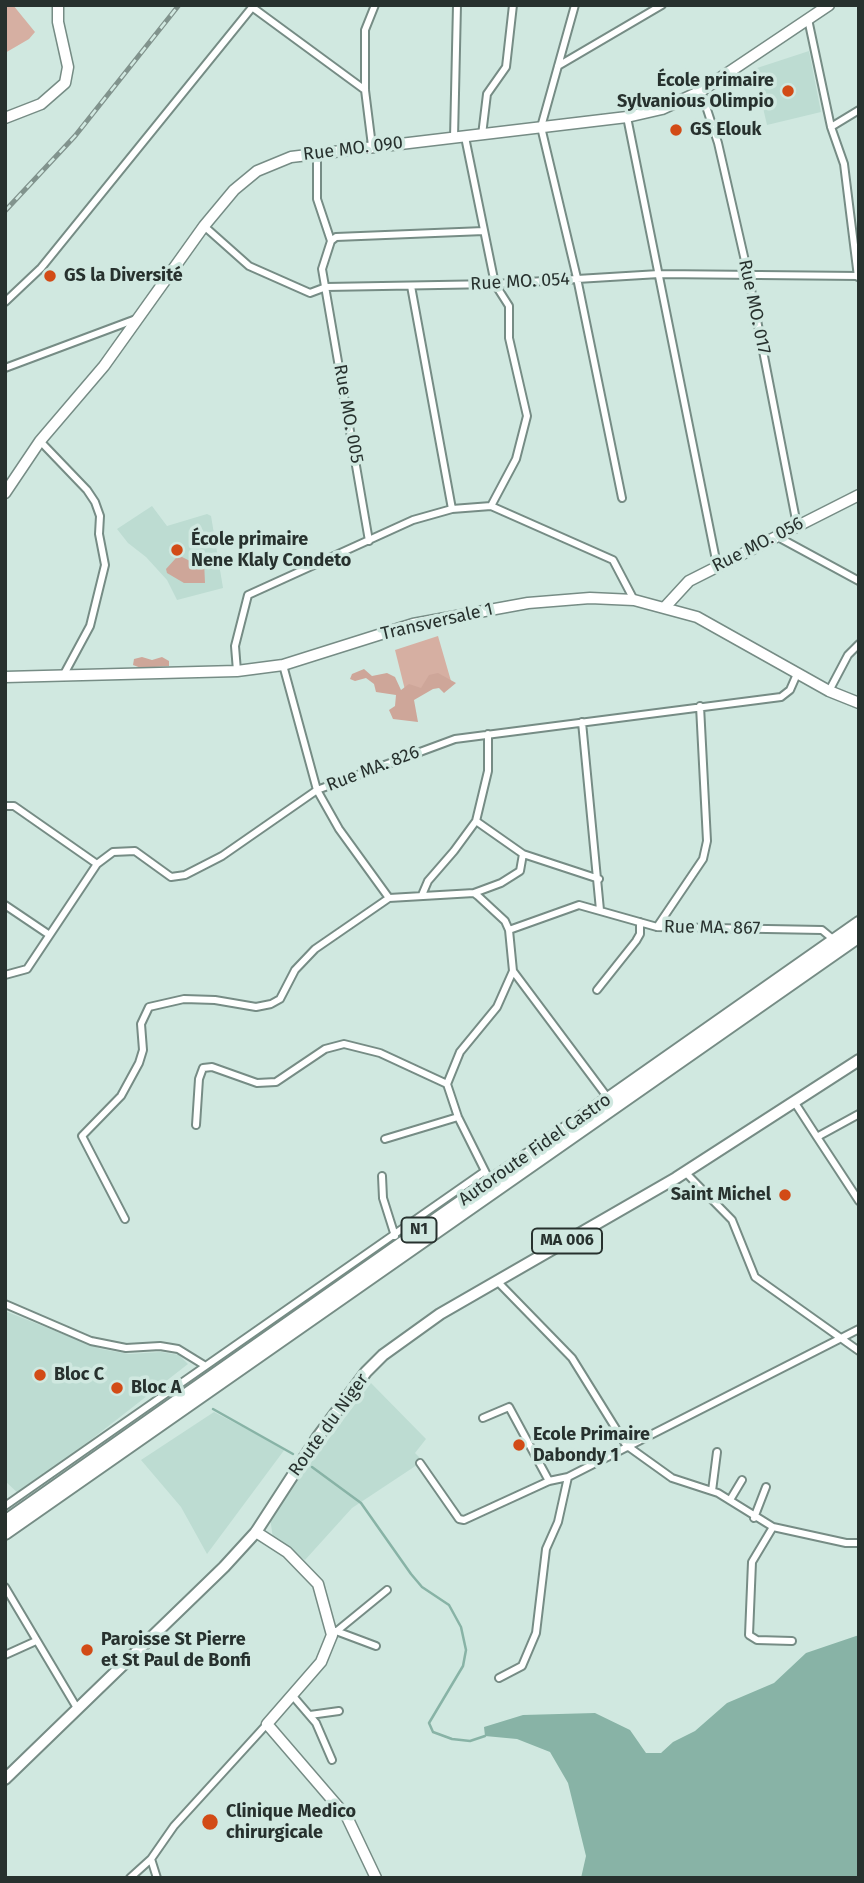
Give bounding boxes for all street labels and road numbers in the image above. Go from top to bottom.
street label: Rue MO. 090 [302,132,404,166]
street label: Rue MO. 017 [733,258,775,356]
street label: Rue MO. 054 [470,269,570,295]
street label: Rue MO. 005 [329,363,367,465]
street label: Rue MO. 056 [709,513,807,577]
street label: Transversale 1 [379,599,495,645]
street label: Rue MA. 826 [324,741,422,797]
street label: Rue MA. 867 [664,916,760,940]
street label: Autoroute Fidel Castro [455,1089,615,1211]
road number: N1 [402,1218,436,1242]
road number: MA 006 [532,1228,602,1254]
street label: Route du Niger [285,1369,373,1481]

